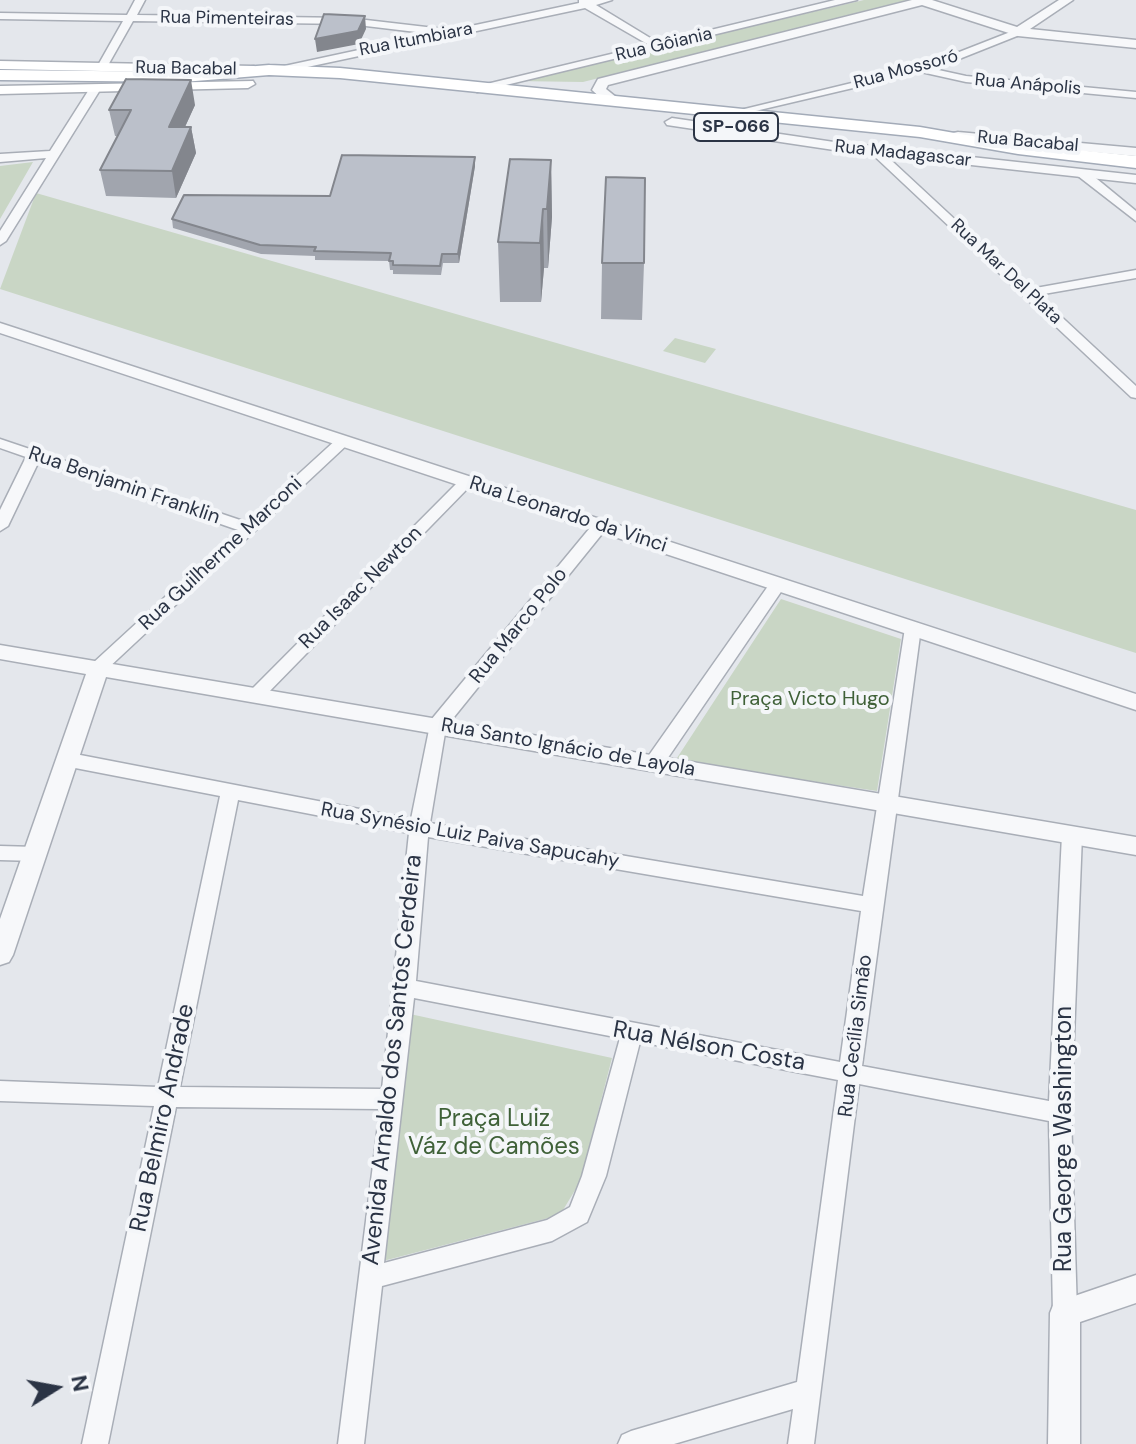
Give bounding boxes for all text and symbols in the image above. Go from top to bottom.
street label: Rua Pimenteiras [160,7,294,31]
street label: Rua Itumbiara [357,18,475,62]
street label: Rua Gôiania [614,23,714,67]
street label: Rua Mossoró [851,46,961,94]
street label: Rua Bacabal [135,57,237,81]
street label: Rua Anápolis [974,70,1082,100]
road number: SP-066 [694,113,778,141]
street label: Rua Bacabal [977,127,1079,157]
street label: Rua Madagascar [834,136,972,172]
street label: Rua Mar Del Plata [946,215,1066,329]
street label: Rua Benjamin Franklin [25,442,223,530]
street label: Rua Guilherme Marconi [134,472,308,636]
street label: Rua Leonardo da Vinci [466,472,670,558]
street label: Rua Isaac Newton [295,522,427,654]
street label: Rua Marco Polo [465,563,573,689]
park label: Praça Victo Hugo [730,688,890,712]
street label: Rua Santo Ignácio de Layola [439,714,697,782]
street label: Rua Synésio Luiz Paiva Sapucahy [319,798,621,874]
street label: Avenida Arnaldo dos Santos Cerdeira [357,853,429,1267]
street label: Rua Cecília Simão [834,953,878,1119]
street label: Rua Belmiro Andrade [125,1001,201,1235]
street label: Rua George Washington [1051,1006,1079,1272]
street label: Rua Nélson Costa [611,1016,807,1078]
park label: Praça Luiz Váz de Camões [408,1106,580,1162]
north arrow [16,1348,96,1428]
text: N [64,1373,96,1394]

